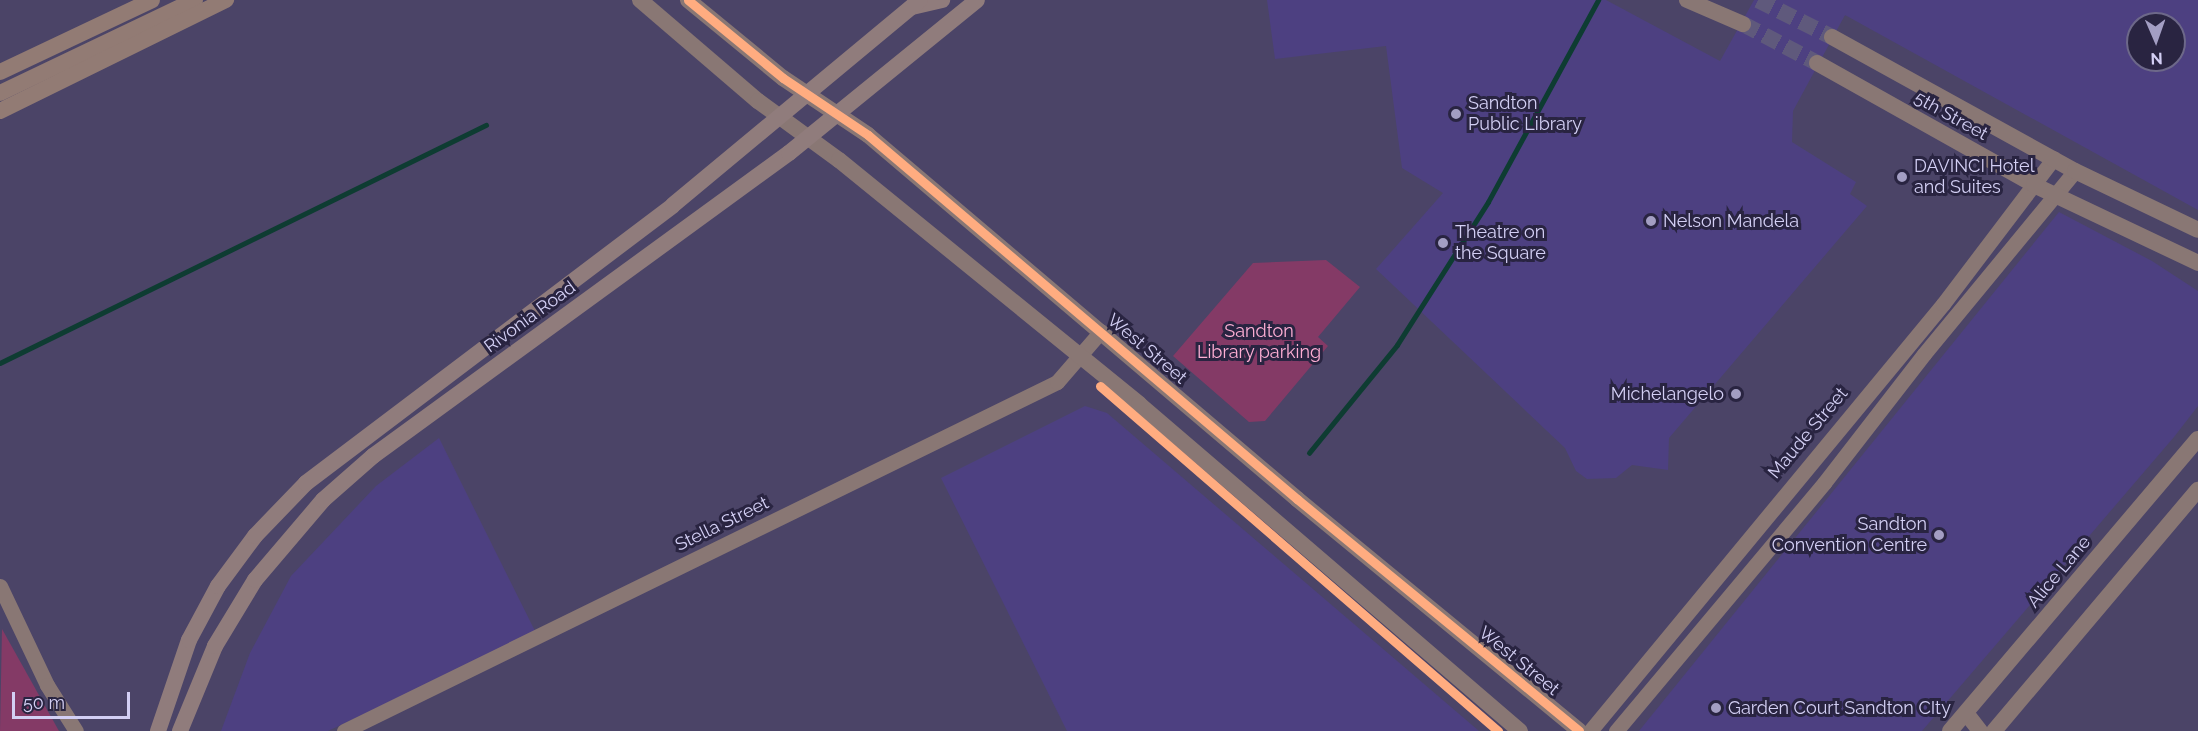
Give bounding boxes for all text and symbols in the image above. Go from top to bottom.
north arrow [2126,12,2186,72]
text: N [2150,49,2163,68]
street label: 5th Street [1910,87,1992,145]
place label: Sandton Public Library [1468,93,1582,136]
marker: Sandton Public Library [1449,107,1463,121]
place label: DAVINCI Hotel and Suites [1914,156,2035,198]
marker: DAVINCI Hotel and Suites [1895,170,1909,184]
place label: Nelson Mandela [1663,210,1799,232]
marker: Nelson Mandela [1644,214,1658,228]
place label: Theatre on the Square [1455,222,1546,264]
marker: Theatre on the Square [1436,236,1450,250]
street label: Rivonia Road [480,277,580,357]
street label: West Street [1103,309,1191,389]
park label: Sandton Library parking [1197,321,1321,364]
place label: Michelangelo [1611,383,1724,405]
street label: Maude Street [1764,383,1852,483]
marker: Michelangelo [1729,387,1743,401]
street label: Stella Street [672,492,772,556]
place label: Sandton Convention Centre [1772,514,1927,556]
marker: Sandton Convention Centre [1932,528,1946,542]
street label: Alice Lane [2023,532,2095,612]
street label: West Street [1474,622,1564,700]
scale bar [15,680,134,718]
text: 50 m [23,692,65,713]
place label: Garden Court Sandton CIty [1728,697,1951,719]
marker: Garden Court Sandton CIty [1709,701,1723,715]

